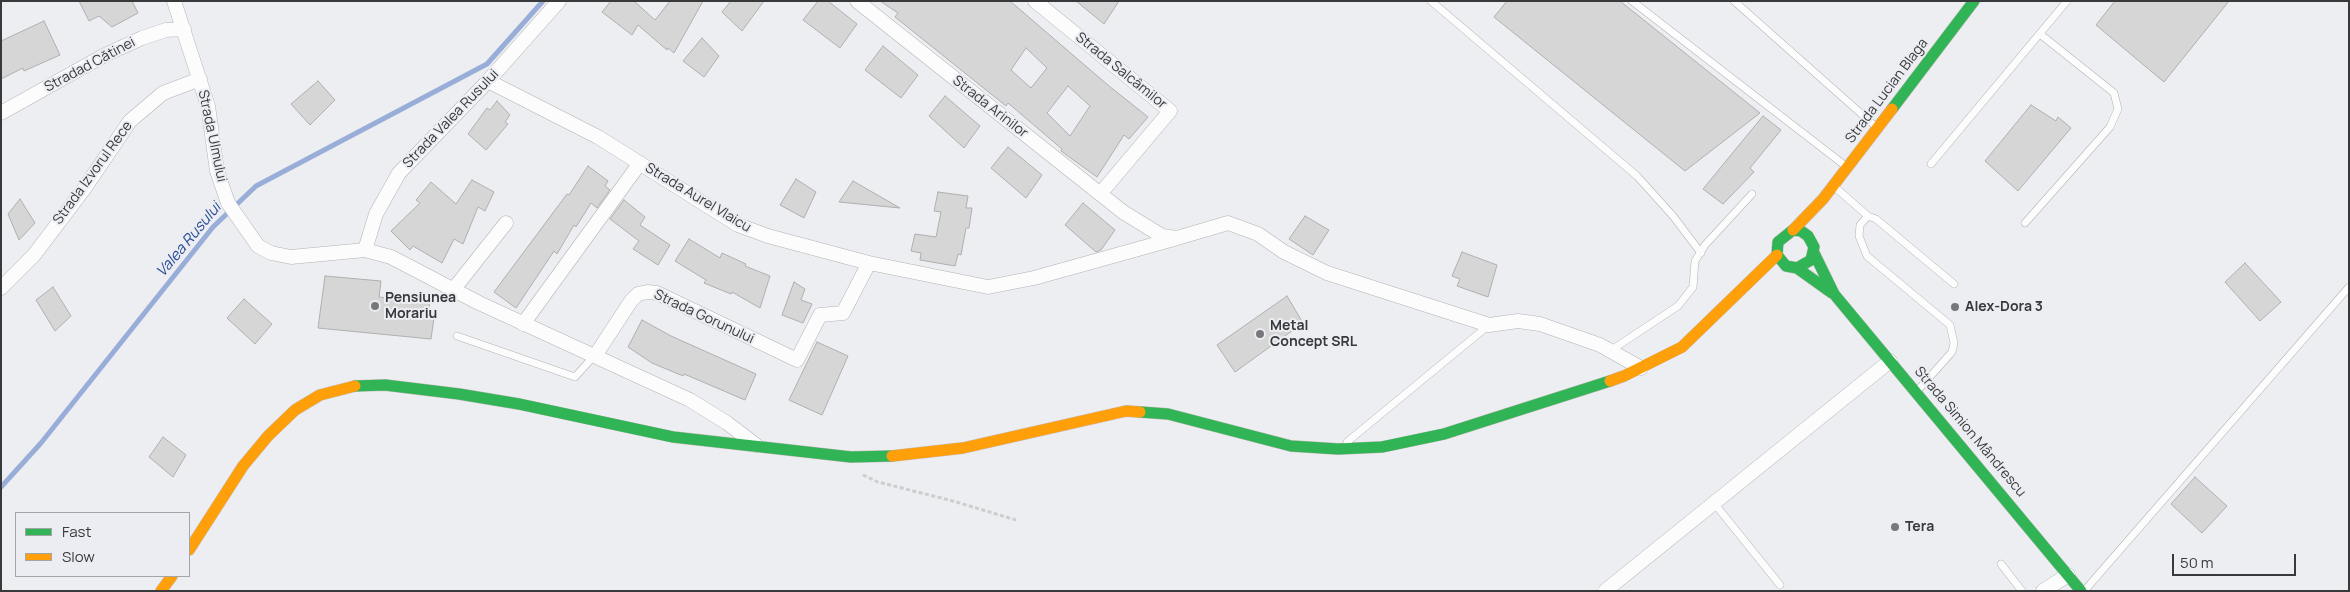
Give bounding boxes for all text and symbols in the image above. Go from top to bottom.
street label: Strada Salcâmilor [1072,29,1170,113]
street label: Stradad Cătinei [42,34,138,96]
street label: Strada Lucian Blaga [1842,35,1932,147]
street label: Strada Valea Rusului [400,66,502,172]
street label: Strada Arinilor [949,72,1031,142]
street label: Strada Ulmului [194,88,230,184]
street label: Strada Izvorul Rece [50,118,136,228]
street label: Strada Aurel Vlaicu [642,160,754,236]
water label: Valea Rusului [153,199,225,281]
street label: Strada Gorunului [651,286,757,348]
place label: Pensiunea Morariu [385,290,456,322]
place label: Alex-Dora 3 [1965,299,2043,315]
marker: Pensiunea Morariu [369,300,381,312]
marker: Alex-Dora 3 [1949,301,1961,313]
place label: Metal Concept SRL [1270,318,1357,351]
marker: Metal Concept SRL [1254,328,1266,340]
street label: Strada Simion Mândrescu [1911,364,2029,500]
legend [15,512,190,577]
place label: Tera [1905,519,1934,535]
text: Fast [62,521,91,542]
marker: Tera [1889,521,1901,533]
scale bar [2175,544,2299,576]
text: Slow [62,546,95,567]
text: 50 m [2180,552,2214,573]

